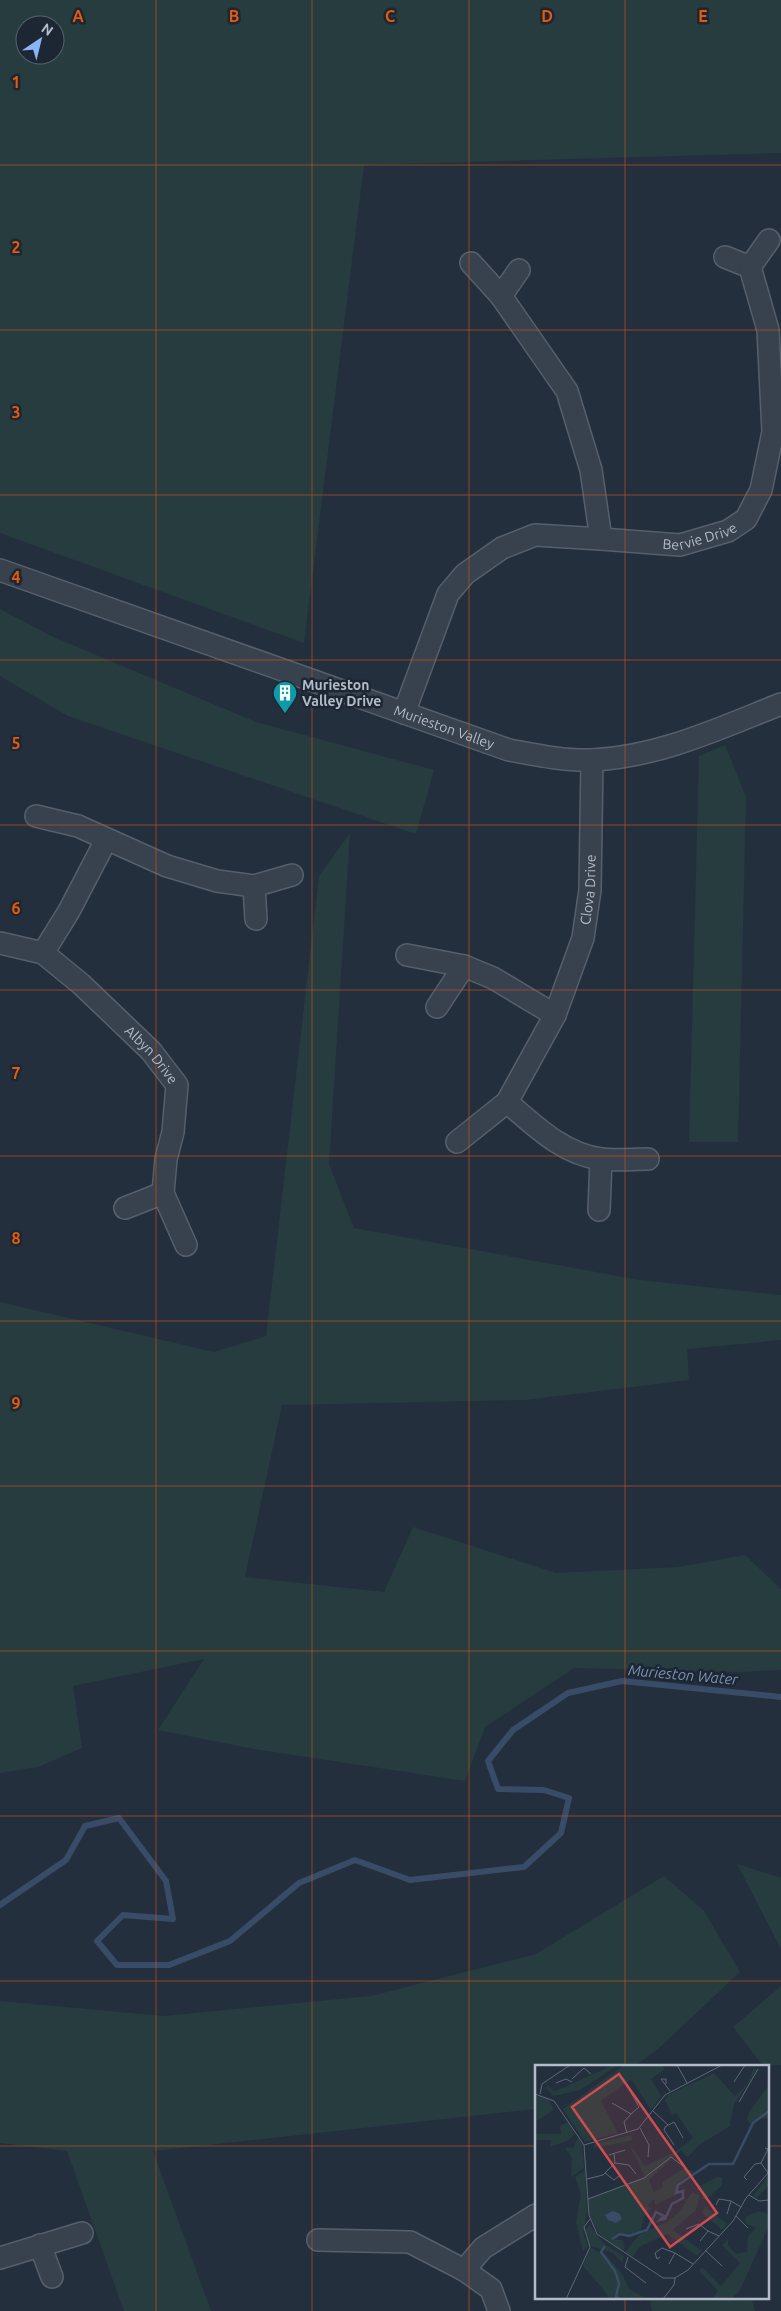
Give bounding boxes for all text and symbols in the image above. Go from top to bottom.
text: A [72,7,84,25]
text: B [229,7,239,25]
text: C [385,7,395,25]
text: D [541,7,553,25]
text: E [698,7,708,25]
north arrow [15,15,65,65]
text: N [39,20,56,39]
text: 1 [11,73,21,91]
text: 2 [11,238,21,256]
text: 3 [11,403,21,421]
street label: Bervie Drive [662,519,740,553]
text: 4 [11,568,21,586]
place label: Murieston Valley Drive [302,677,381,709]
building icon: Murieston Valley Drive [272,680,298,714]
street label: Murieston Valley [392,702,497,752]
text: 5 [11,734,21,752]
street label: Clova Drive [577,854,599,926]
text: 6 [11,899,21,917]
street label: Albyn Drive [122,1022,181,1087]
text: 7 [11,1064,21,1082]
text: 8 [11,1229,21,1247]
text: 9 [11,1394,21,1412]
water label: Murieston Water [627,1661,740,1688]
inset map [535,2065,768,2298]

